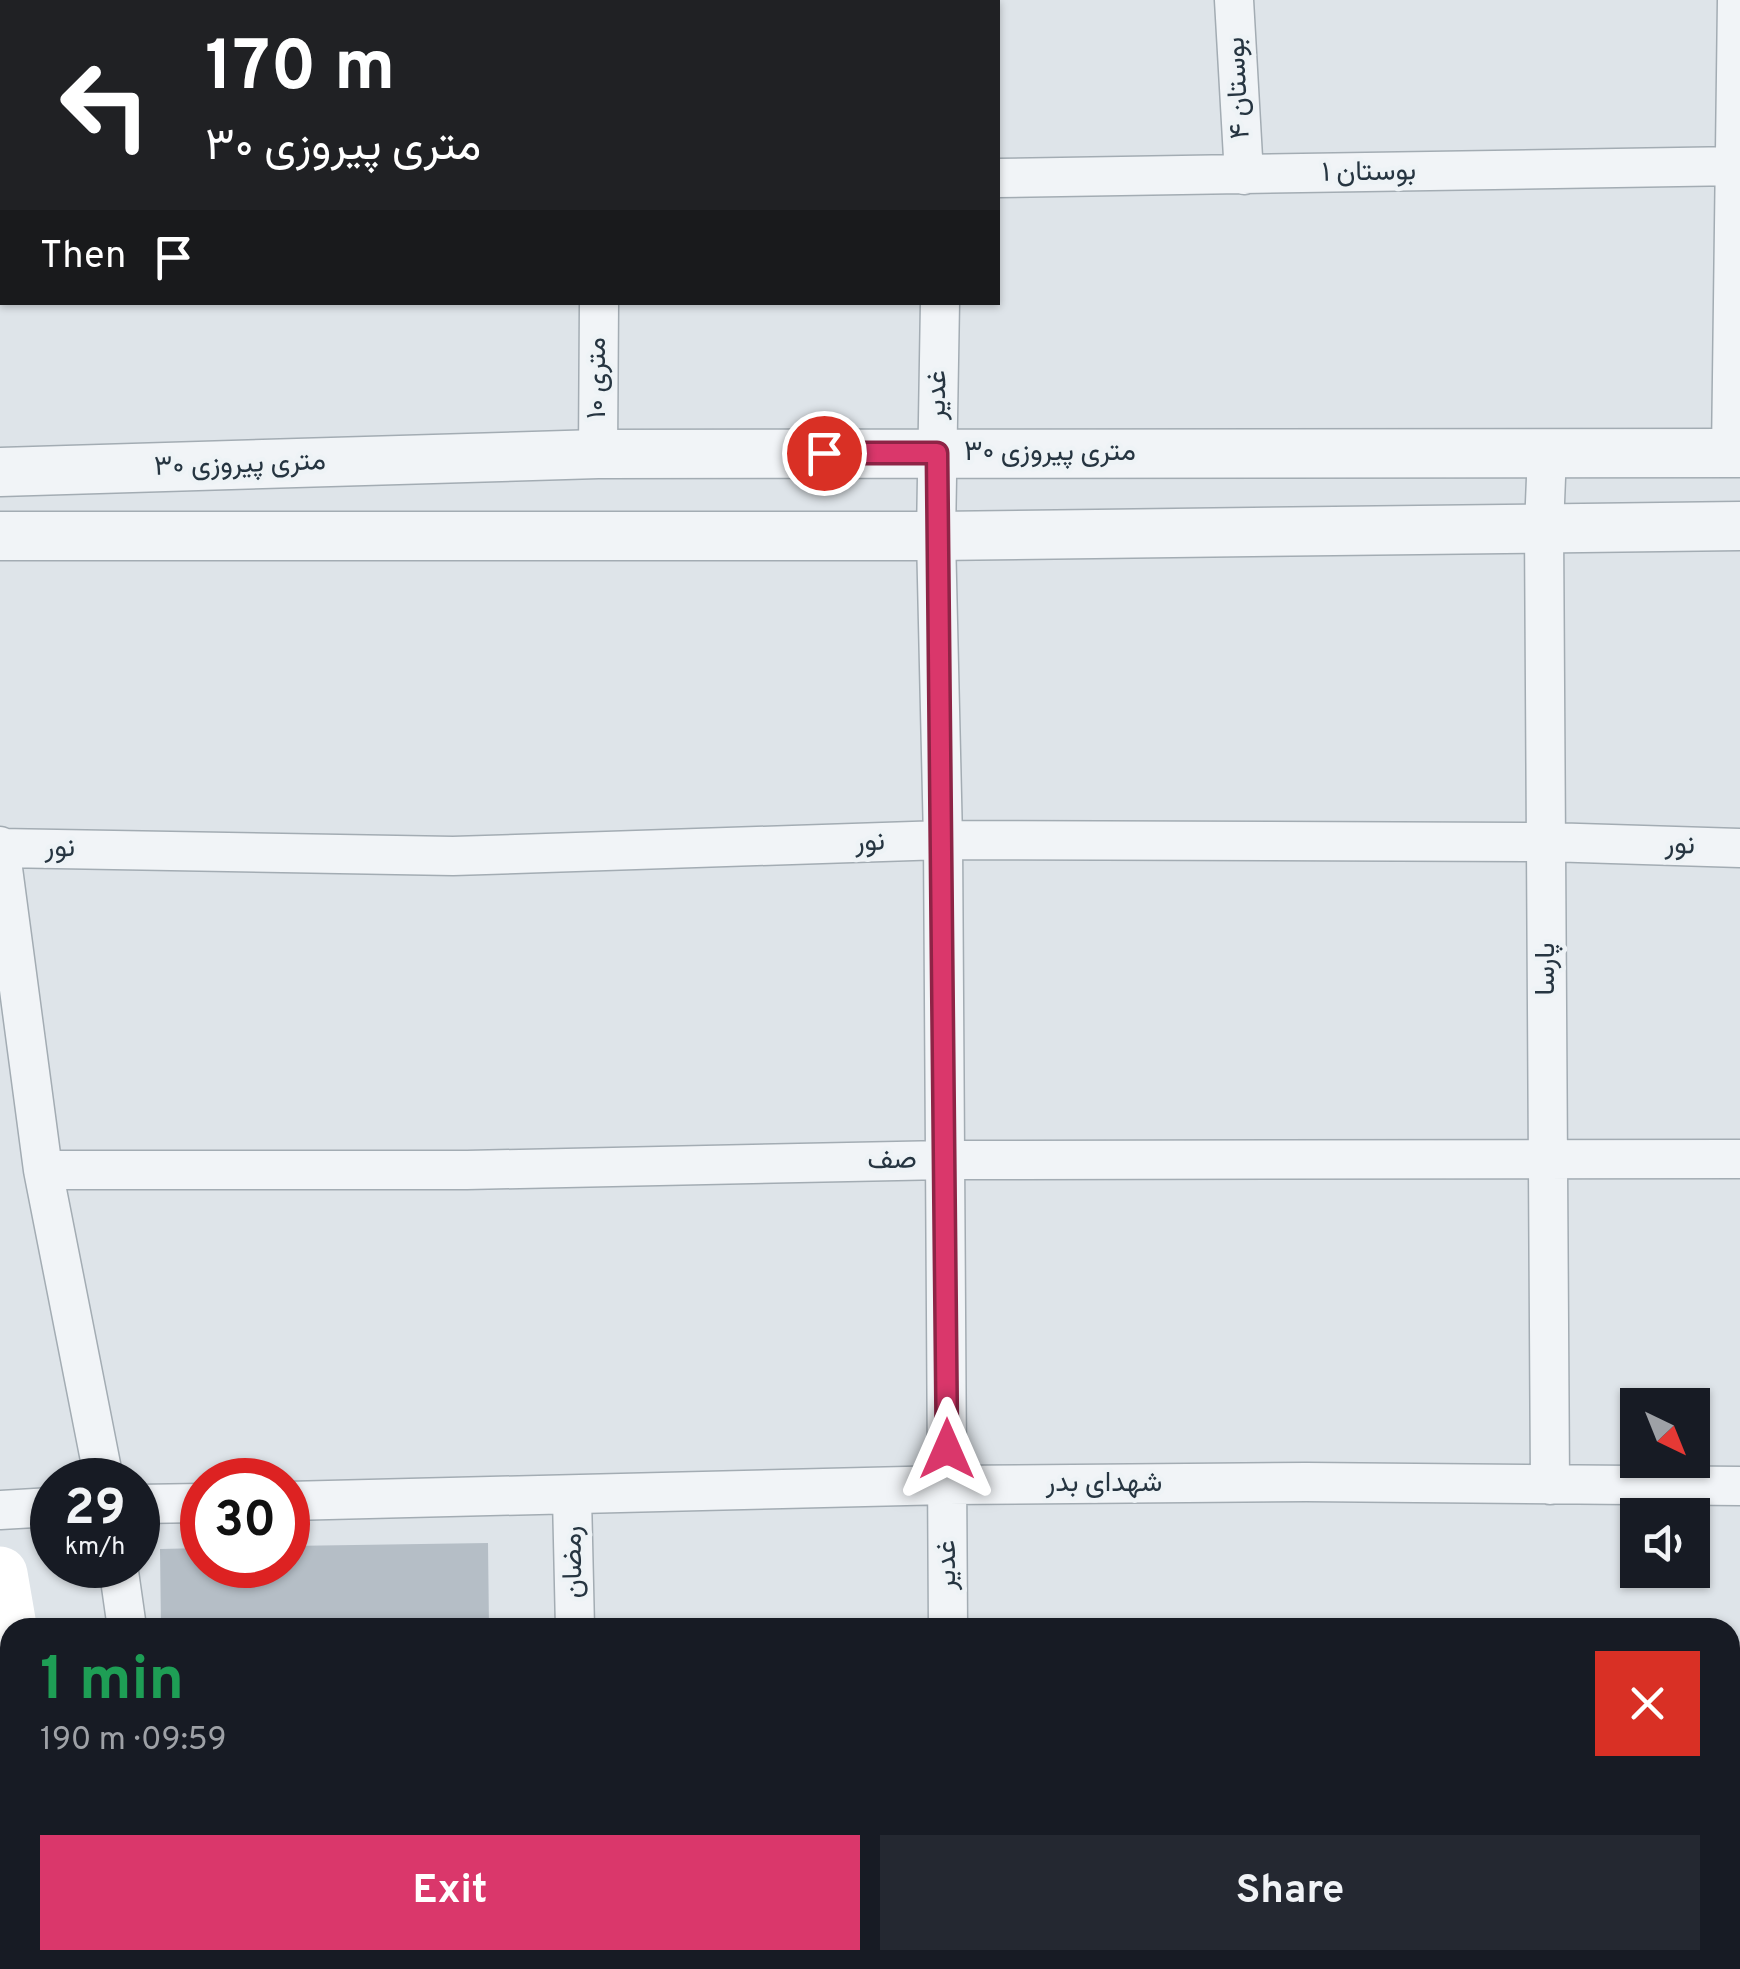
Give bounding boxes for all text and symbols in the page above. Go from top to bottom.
text: 170 m [205,26,395,115]
street label: بوستان ۴ [1218,36,1260,140]
icon: left [40,40,170,170]
text: ۳۰ متری پیروزی [205,119,481,176]
street label: بوستان ۱ [1321,154,1417,192]
icon: arrive [146,230,201,285]
text: Then [40,233,126,282]
street label: ۱۰ متری [580,337,616,419]
street label: غدیر [920,370,956,421]
pin [782,411,867,496]
icon: arrive [797,426,852,481]
street label: ۳۰ متری پیروزی [964,435,1136,471]
street label: ۳۰ متری پیروزی [153,444,327,486]
street label: نور [853,824,886,862]
street label: نور [1663,827,1696,865]
street label: نور [44,831,75,867]
street label: پارسا [1529,943,1565,995]
street label: صف [867,1143,917,1179]
north arrow [1620,1388,1710,1478]
map controls [1620,1388,1710,1588]
position arrow [895,1397,999,1501]
speed limit sign: 30 [180,1458,310,1588]
street label: شهدای بدر [1045,1466,1162,1502]
text: 29 [64,1479,126,1542]
button: sound [1620,1498,1710,1588]
street label: رمضان [555,1525,593,1599]
text: km/h [65,1532,125,1564]
street label: غدیر [930,1540,966,1591]
text: 1 min [40,1645,184,1721]
button: close [1595,1651,1700,1756]
text: 190 m · 09:59 [40,1721,227,1761]
button: Exit [40,1835,860,1950]
button: Share [880,1835,1700,1950]

